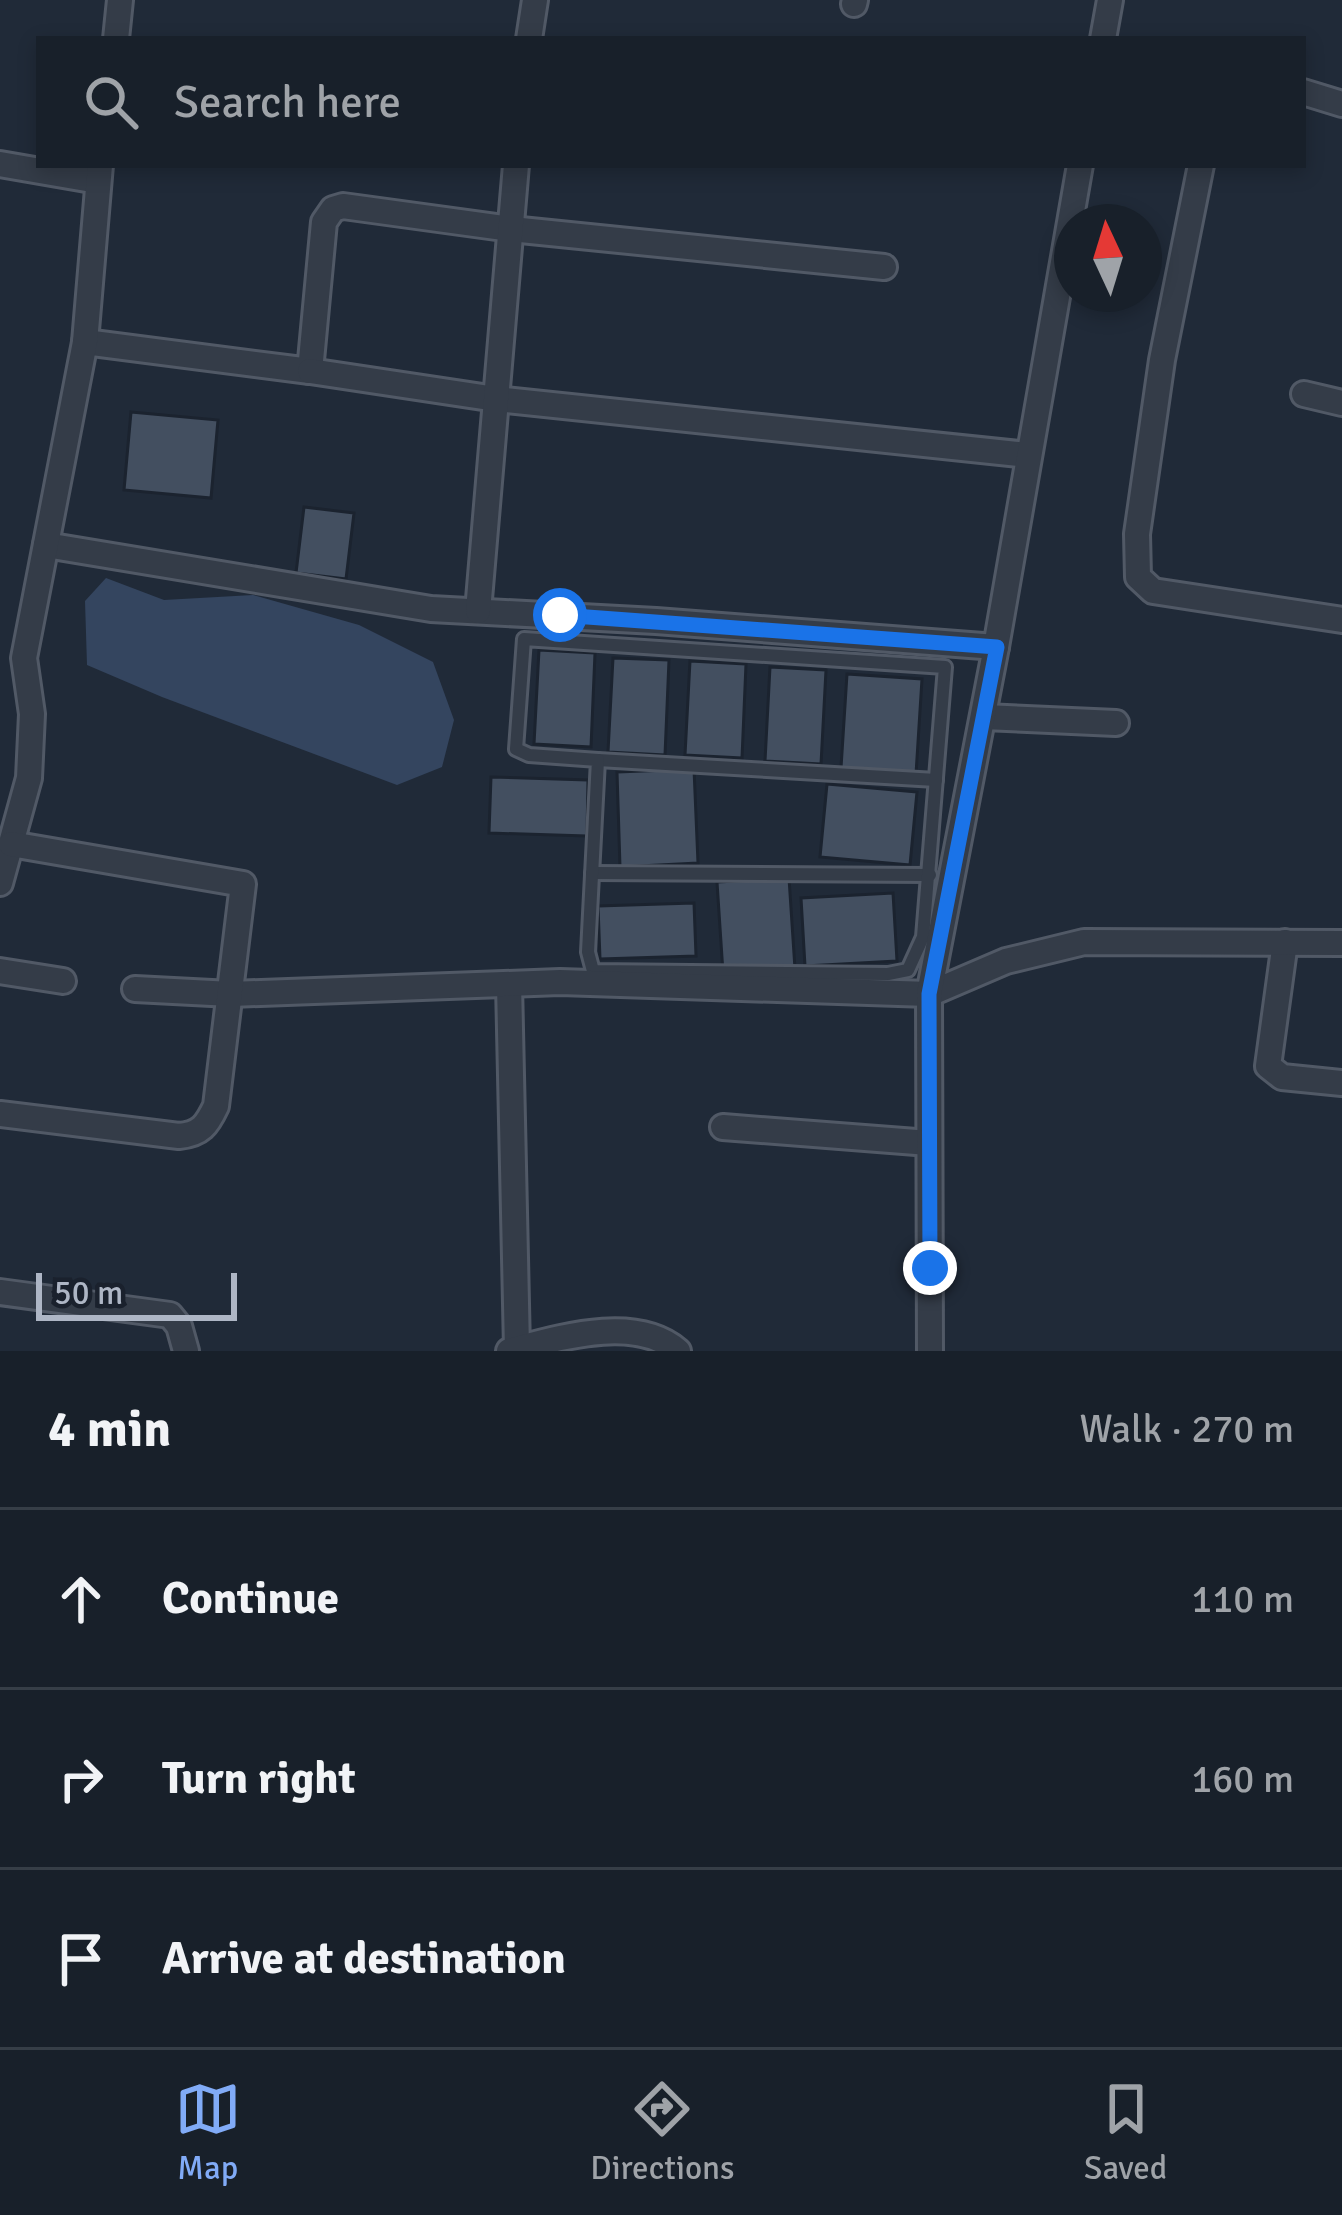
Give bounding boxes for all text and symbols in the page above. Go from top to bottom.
search box [36,36,1306,168]
icon: search [78,69,144,135]
text: Search here [174,75,401,130]
north arrow [1054,204,1162,312]
route start [533,588,587,642]
route end [903,1241,957,1295]
scale bar [36,1267,237,1320]
text: 50 m [54,1273,123,1314]
text: 4 min [48,1398,171,1461]
text: Walk · 270 m [1080,1405,1294,1453]
icon: ahead [48,1566,114,1632]
text: Continue [162,1571,339,1626]
text: 110 m [1191,1575,1294,1623]
icon: right [48,1746,114,1812]
text: Turn right [162,1751,356,1806]
text: 160 m [1191,1755,1294,1803]
icon: arrive [48,1926,114,1992]
text: Arrive at destination [162,1931,566,1986]
tab: Map [175,2076,241,2189]
tab: Directions [590,2076,735,2189]
tab: Saved [1084,2076,1167,2189]

